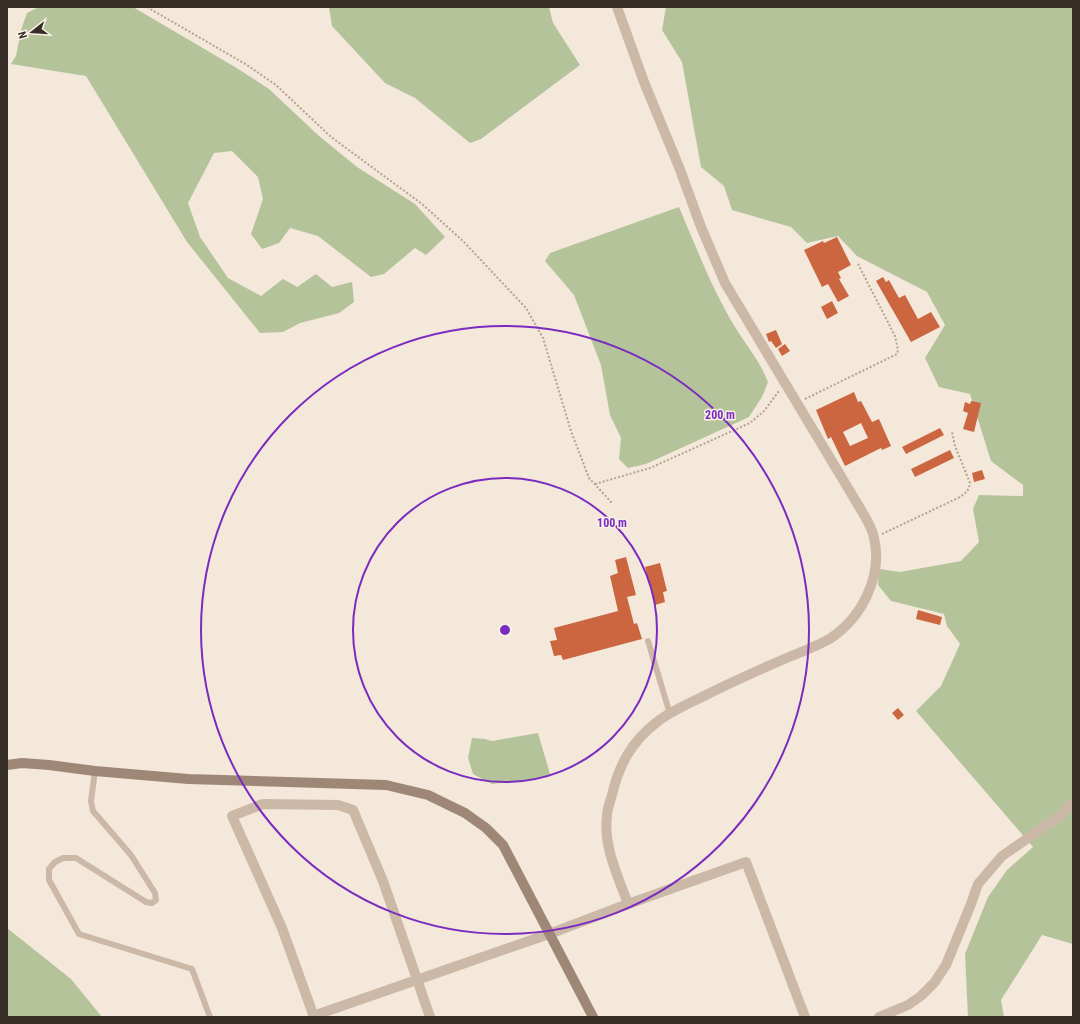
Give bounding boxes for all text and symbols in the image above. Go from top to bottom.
north arrow [12,12,52,52]
text: N [16,29,30,40]
text: 200 m [705,408,735,422]
text: 100 m [597,516,627,530]
centre of rings [498,623,512,637]

